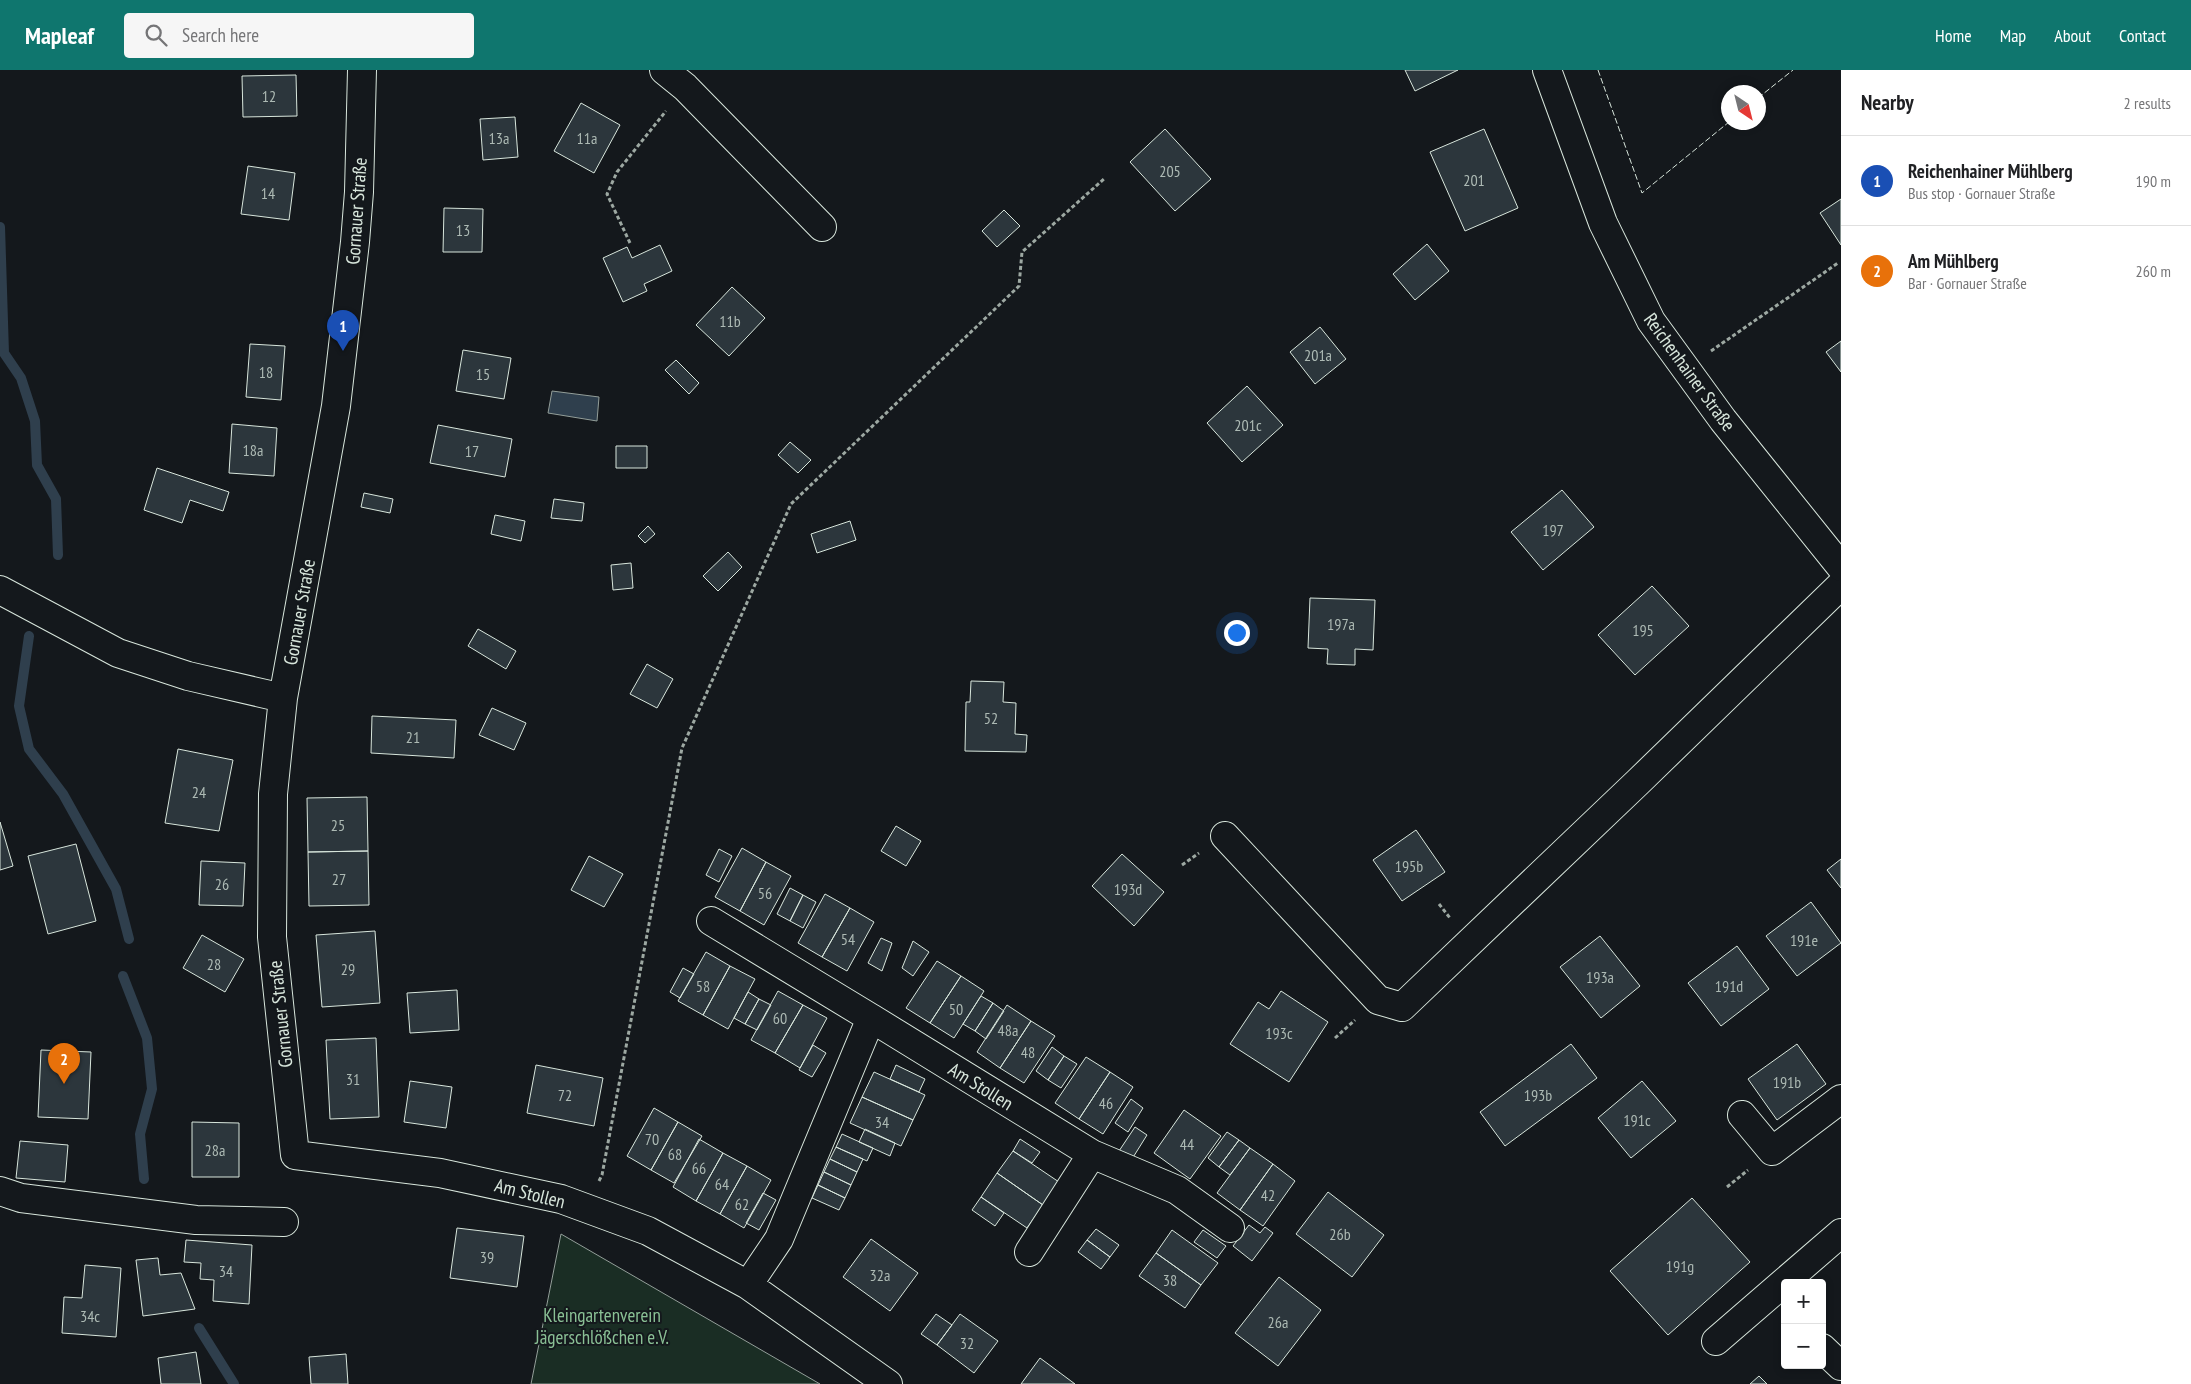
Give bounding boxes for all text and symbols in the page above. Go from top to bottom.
search box [124,13,474,58]
text: Mapleaf [25,20,94,51]
icon: search [142,21,170,49]
text: Search here [182,23,259,47]
text: Home [1935,24,1972,47]
text: Map [2000,24,2026,47]
text: About [2054,24,2091,47]
text: Contact [2119,24,2166,47]
north arrow [1721,85,1766,130]
house number: 12 [262,86,276,106]
text: Nearby [1861,89,1914,116]
text: 2 results [2124,93,2171,113]
house number: 13a [489,128,509,148]
house number: 11a [577,128,597,148]
street label: Gornauer Straße [340,156,372,265]
text: Reichenhainer Mühlberg [1908,159,2073,183]
house number: 205 [1159,161,1181,181]
house number: 201 [1463,170,1485,190]
text: 1 [1873,171,1881,191]
text: 190 m [2136,171,2171,191]
house number: 14 [261,183,275,203]
text: Bus stop · Gornauer Straße [1908,183,2055,203]
house number: 13 [456,220,470,240]
text: Am Mühlberg [1908,249,1999,273]
text: 2 [1873,261,1881,281]
text: 260 m [2136,261,2171,281]
text: Bar · Gornauer Straße [1908,273,2027,293]
street label: Reichenhainer Straße [1639,308,1741,436]
pin: 1 [327,310,359,351]
house number: 11b [719,311,741,331]
house number: 201a [1304,345,1332,365]
house number: 18 [259,362,273,382]
house number: 15 [476,364,490,384]
house number: 201c [1234,415,1262,435]
house number: 18a [243,440,263,460]
house number: 17 [465,441,479,461]
house number: 197 [1542,520,1564,540]
street label: Gornauer Straße [278,557,320,667]
house number: 197a [1327,614,1355,634]
your location [1224,620,1250,646]
house number: 195 [1632,620,1654,640]
house number: 52 [984,708,998,728]
house number: 21 [406,727,420,747]
house number: 24 [192,782,206,802]
house number: 25 [331,815,345,835]
house number: 195b [1395,856,1423,876]
house number: 27 [332,869,346,889]
house number: 26 [215,874,229,894]
house number: 193d [1114,879,1142,899]
house number: 56 [758,883,772,903]
house number: 54 [841,929,855,949]
house number: 191e [1790,930,1818,950]
house number: 28 [207,954,221,974]
street label: Gornauer Straße [262,959,298,1069]
house number: 29 [341,959,355,979]
house number: 193a [1586,967,1614,987]
house number: 58 [696,976,710,996]
house number: 191d [1715,976,1743,996]
house number: 50 [949,999,963,1019]
house number: 60 [773,1008,787,1028]
house number: 48a [998,1020,1018,1040]
house number: 193c [1265,1023,1293,1043]
house number: 48 [1021,1042,1035,1062]
pin: 2 [48,1043,80,1084]
street label: Am Stollen [944,1057,1018,1115]
house number: 31 [346,1069,360,1089]
house number: 191b [1773,1072,1801,1092]
house number: 72 [558,1085,572,1105]
house number: 193b [1524,1085,1552,1105]
house number: 46 [1099,1093,1113,1113]
house number: 191c [1623,1110,1651,1130]
house number: 34 [875,1112,889,1132]
house number: 70 [645,1129,659,1149]
house number: 44 [1180,1134,1194,1154]
house number: 28a [205,1140,225,1160]
house number: 68 [668,1144,682,1164]
house number: 66 [692,1158,706,1178]
street label: Am Stollen [492,1173,568,1213]
house number: 64 [715,1174,729,1194]
house number: 42 [1261,1185,1275,1205]
house number: 62 [735,1194,749,1214]
house number: 26b [1329,1224,1351,1244]
house number: 39 [480,1247,494,1267]
house number: 191g [1666,1256,1694,1276]
house number: 34 [219,1261,233,1281]
house number: 32a [870,1265,890,1285]
house number: 38 [1163,1270,1177,1290]
map controls [1781,1279,1826,1369]
button: + [1781,1279,1826,1324]
park label: Kleingartenverein Jägerschlößchen e.V. [534,1303,669,1349]
house number: 34c [80,1306,100,1326]
house number: 26a [1268,1312,1288,1332]
button: − [1781,1324,1826,1369]
house number: 32 [960,1333,974,1353]

